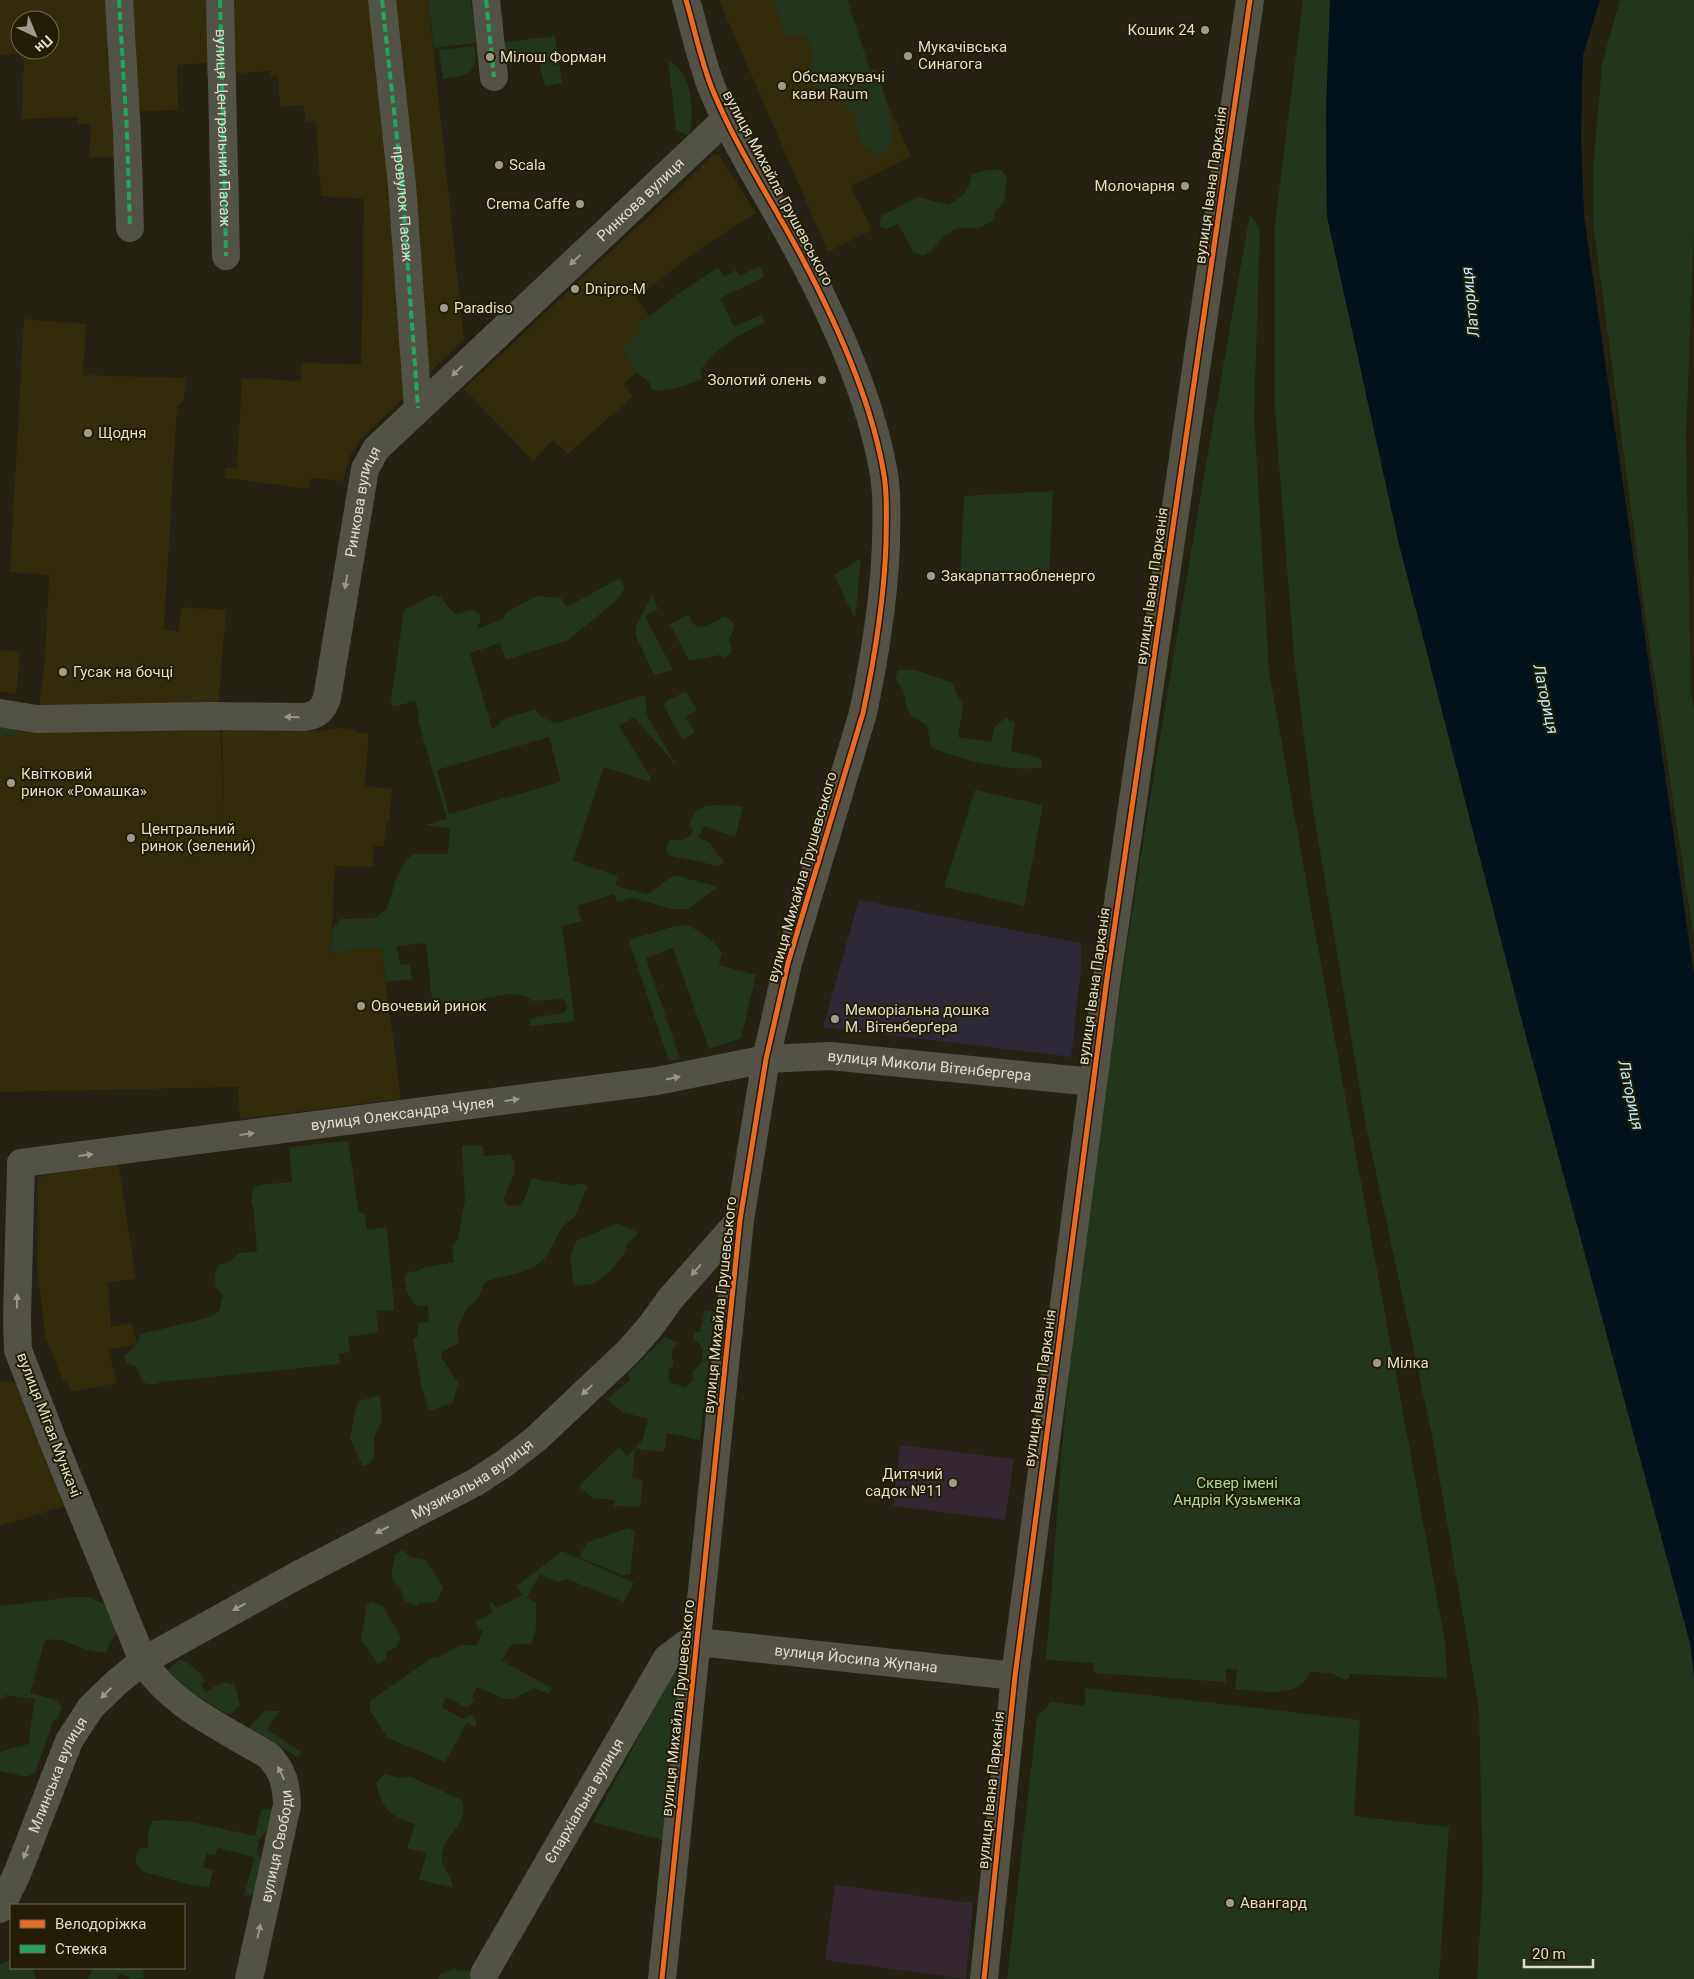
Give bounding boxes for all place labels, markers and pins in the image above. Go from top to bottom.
place label: Кошик 24 [1128,21,1196,39]
marker: Кошик 24 [1199,24,1211,36]
place label: Мукачівська Синагога [918,38,1007,73]
place label: Мілош Форман [500,48,606,66]
marker: Мукачівська Синагога [902,50,914,62]
marker: Мілош Форман [484,51,496,63]
place label: Обсмажувачі кави Raum [792,68,885,103]
marker: Обсмажувачі кави Raum [776,80,788,92]
place label: Scala [509,156,546,174]
marker: Scala [493,159,505,171]
place label: Молочарня [1095,177,1175,195]
marker: Молочарня [1179,180,1191,192]
place label: Crema Caffe [486,195,570,213]
marker: Crema Caffe [574,198,586,210]
place label: Dnipro-M [585,280,646,298]
marker: Dnipro-M [569,283,581,295]
place label: Paradiso [454,299,513,317]
marker: Paradiso [438,302,450,314]
place label: Золотий олень [707,371,812,389]
marker: Золотий олень [816,374,828,386]
place label: Щодня [98,424,147,442]
marker: Щодня [82,427,94,439]
place label: Закарпаттяобленерго [941,567,1095,585]
marker: Закарпаттяобленерго [925,570,937,582]
place label: Гусак на бочці [73,663,173,681]
marker: Гусак на бочці [57,666,69,678]
place label: Квітковий ринок «Ромашка» [21,765,147,800]
marker: Квітковий ринок «Ромашка» [5,777,17,789]
place label: Центральний ринок (зелений) [141,820,256,855]
marker: Центральний ринок (зелений) [125,832,137,844]
place label: Овочевий ринок [371,997,487,1015]
marker: Овочевий ринок [355,1000,367,1012]
place label: Меморіальна дошка М. Вітенберґера [845,1001,989,1036]
marker: Меморіальна дошка М. Вітенберґера [829,1013,841,1025]
place label: Мілка [1387,1354,1429,1372]
marker: Мілка [1371,1357,1383,1369]
place label: Дитячий садок №11 [865,1465,943,1500]
marker: Дитячий садок №11 [947,1477,959,1489]
place label: Авангард [1240,1894,1307,1912]
marker: Авангард [1224,1897,1236,1909]

